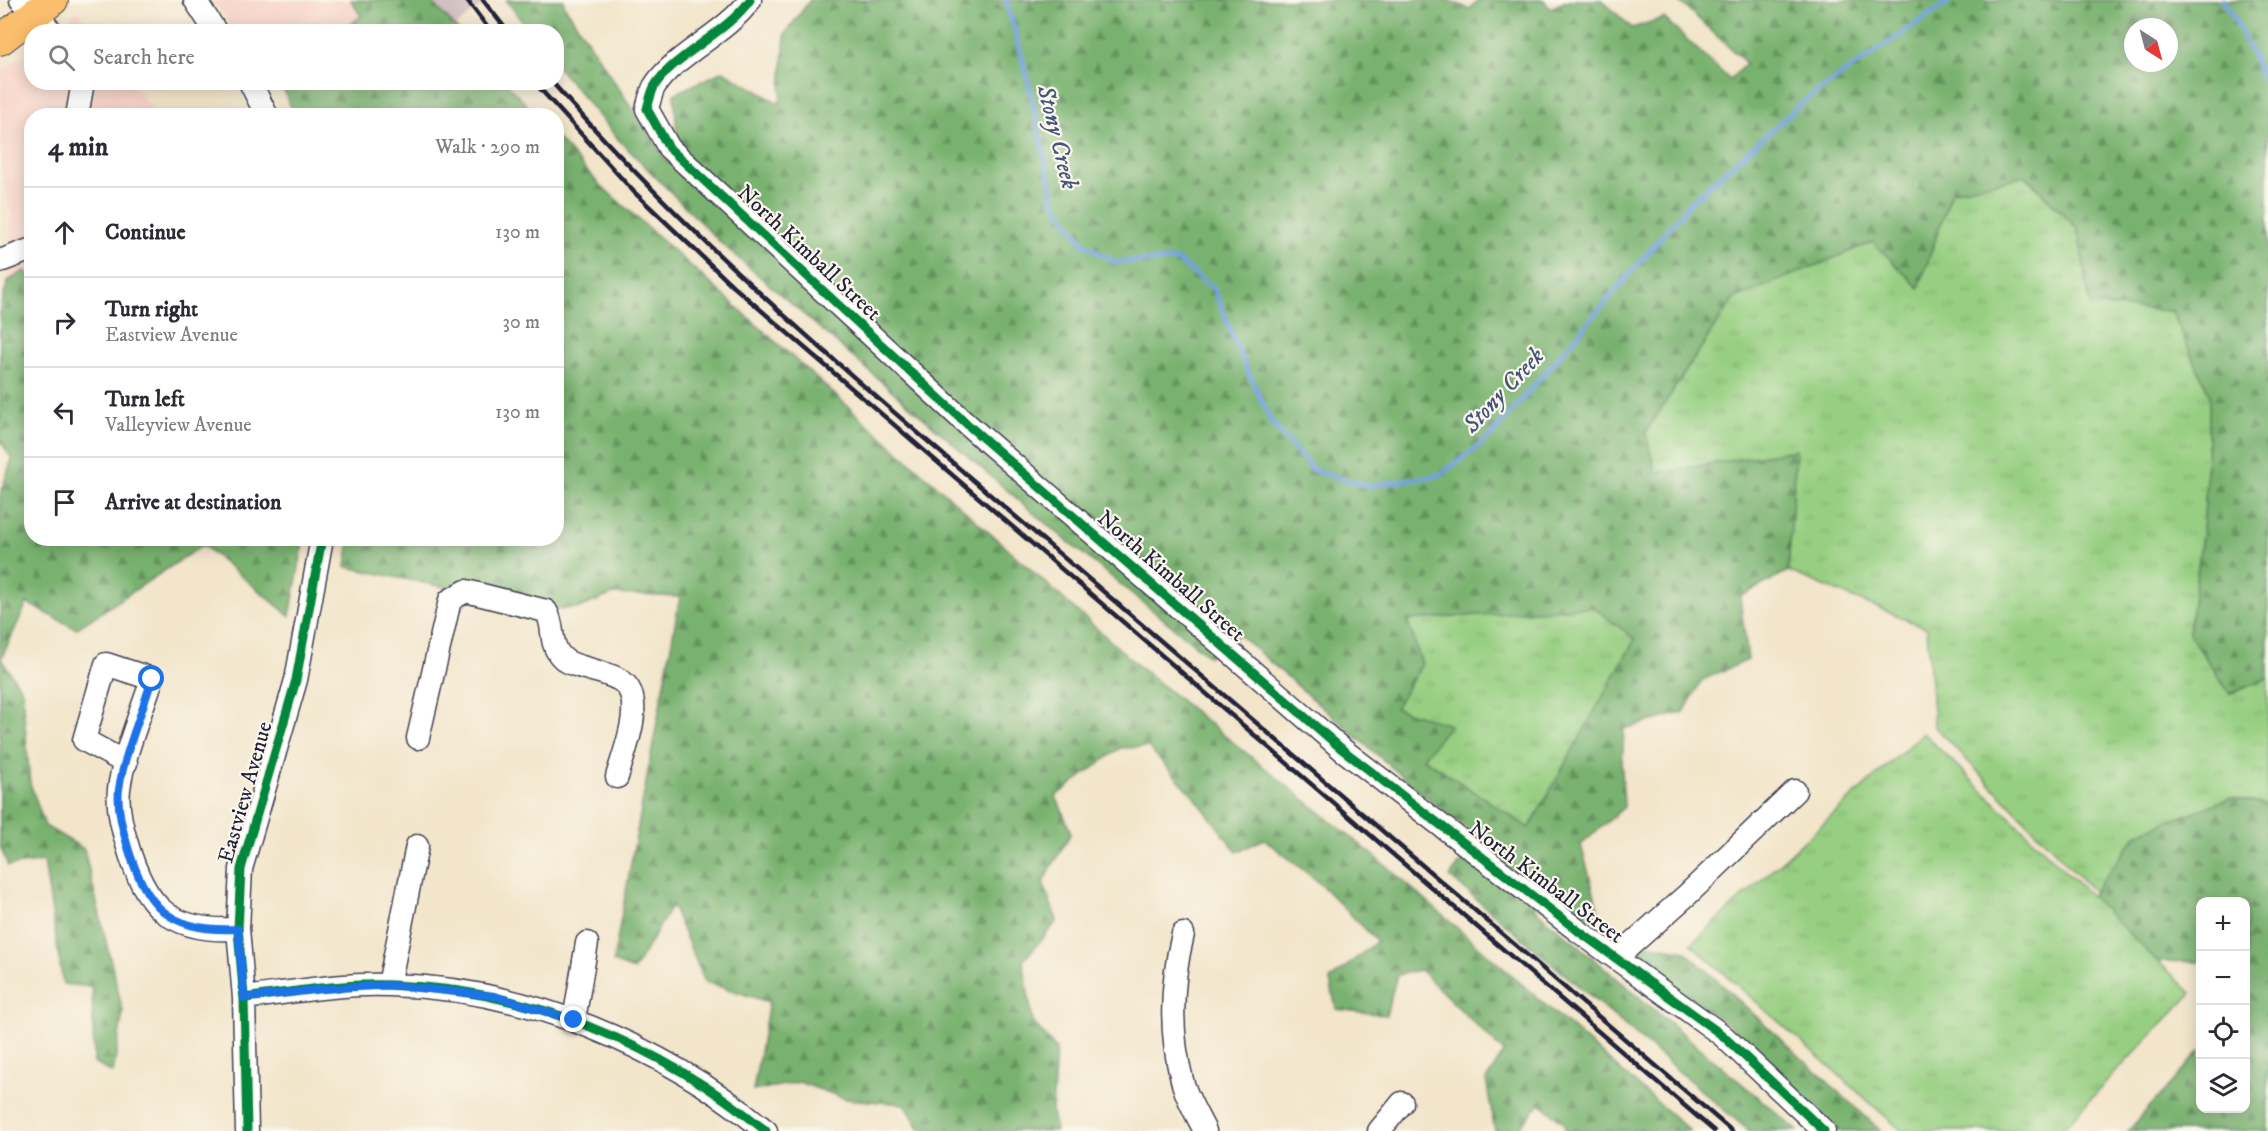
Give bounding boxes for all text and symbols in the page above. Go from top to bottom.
north arrow [2124,18,2178,72]
search box [24,24,564,90]
icon: search [45,41,78,74]
text: Search here [93,44,195,71]
water label: Stony Creek [1029,81,1084,192]
text: 4 min [48,131,108,164]
text: Walk · 290 m [435,135,540,160]
street label: North Kimball Street [731,179,887,327]
icon: ahead [48,216,81,249]
text: Continue [105,219,186,246]
text: 130 m [495,220,540,245]
text: Turn right [105,296,198,323]
icon: right [48,306,81,339]
text: 30 m [502,310,540,335]
text: Eastview Avenue [105,323,238,348]
water label: Stony Creek [1456,342,1551,440]
text: Turn left [105,386,185,413]
icon: left [48,396,81,429]
text: 130 m [495,400,540,425]
text: Valleyview Avenue [105,413,252,438]
icon: arrive [48,486,81,519]
text: Arrive at destination [105,489,282,516]
street label: North Kimball Street [1092,505,1250,648]
route start [138,665,164,691]
street label: Eastview Avenue [212,719,279,866]
street label: North Kimball Street [1463,815,1629,949]
map controls [2196,897,2250,1113]
button: + [2196,897,2250,951]
button: − [2196,951,2250,1005]
button: locate [2196,1005,2250,1059]
route end [560,1006,586,1032]
button: layers [2196,1059,2250,1113]

